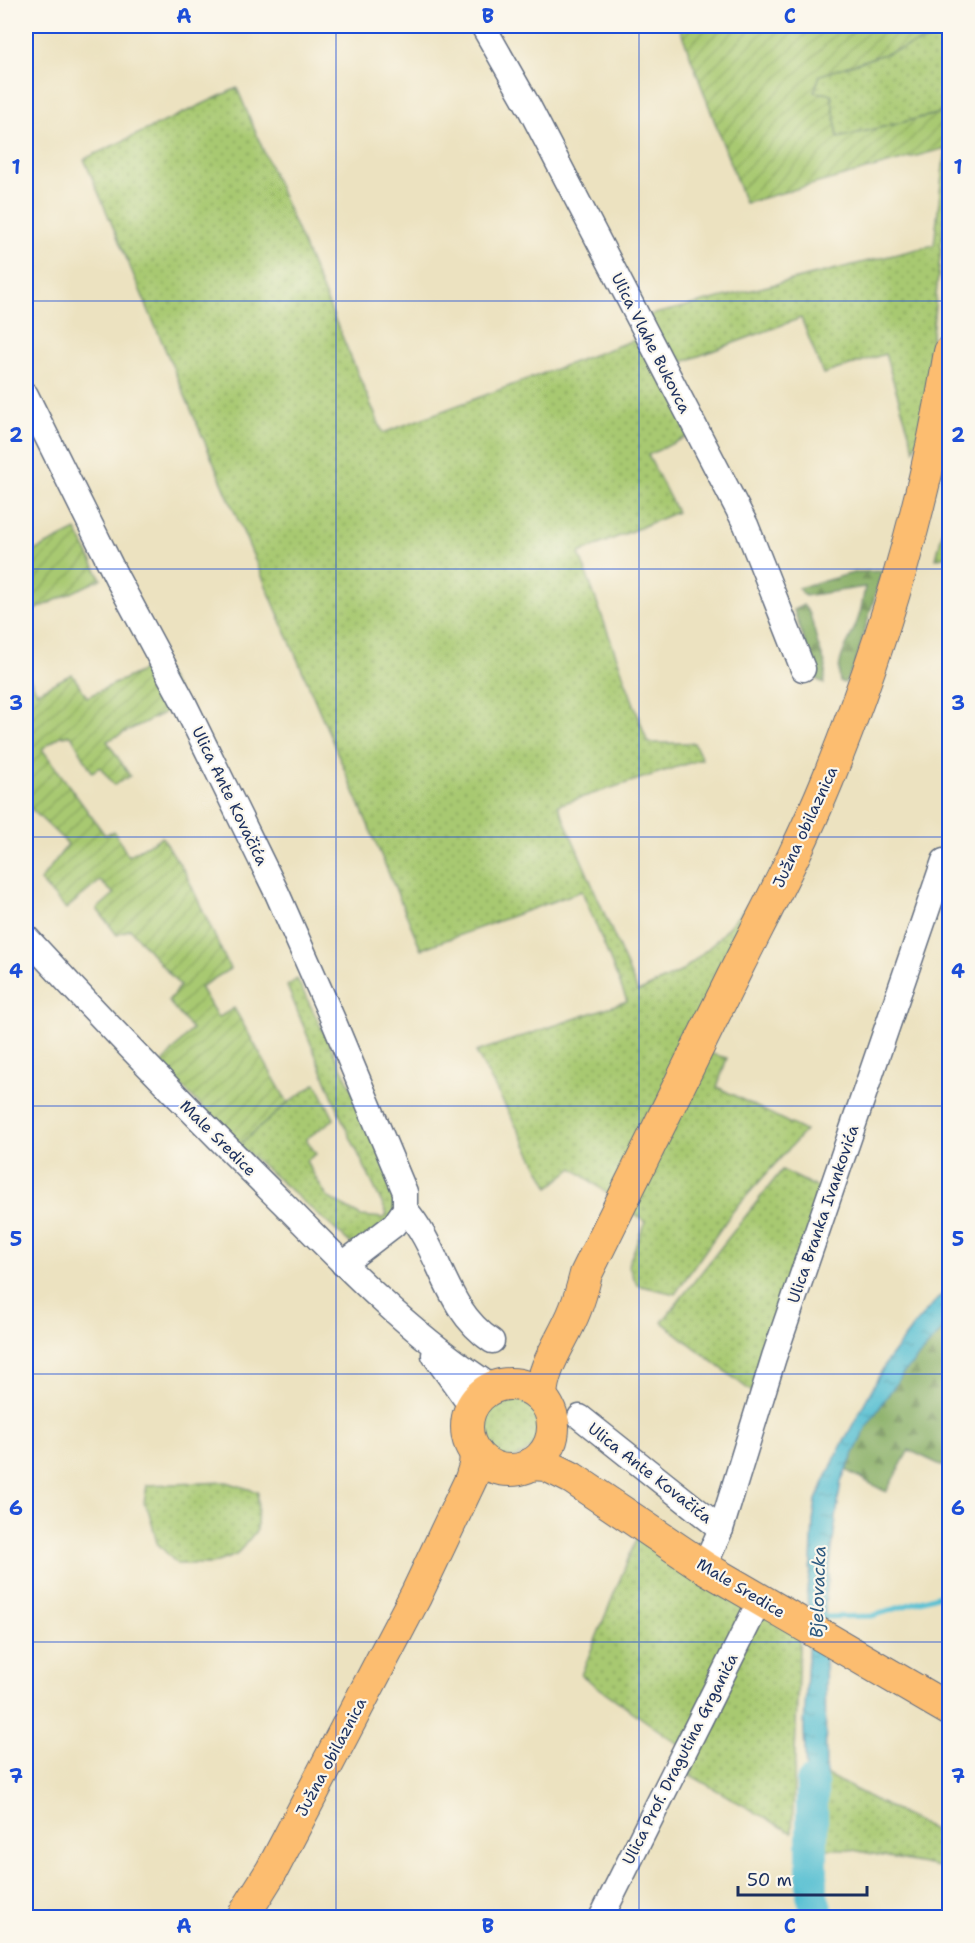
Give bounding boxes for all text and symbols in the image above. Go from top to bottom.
text: A [176,3,192,29]
text: B [482,3,494,29]
text: C [784,3,796,29]
text: 1 [11,154,21,180]
text: 1 [953,154,963,180]
street label: Ulica Vlahe Bukovca [606,269,696,417]
text: 2 [9,422,23,448]
text: 2 [951,422,965,448]
text: 3 [9,690,23,716]
text: 3 [951,690,965,716]
street label: Ulica Ante Kovačića [187,723,273,869]
street label: Južna obilaznica [768,763,842,891]
text: 4 [9,958,23,984]
text: 4 [951,958,965,984]
street label: Male Sredice [175,1095,261,1181]
street label: Ulica Branka Ivankovića [783,1122,863,1306]
text: 5 [10,1226,22,1252]
text: 5 [952,1226,964,1252]
street label: Ulica Ante Kovačića [584,1418,716,1528]
text: 6 [9,1495,23,1521]
text: 6 [951,1495,965,1521]
water label: Bjelovacka [804,1545,832,1639]
street label: Male Sredice [693,1553,789,1623]
street label: Ulica Prof. Dragutina Grganića [618,1650,743,1868]
street label: Južna obilaznica [291,1694,371,1820]
text: 7 [9,1763,23,1789]
text: 7 [951,1763,965,1789]
scale bar [738,1859,867,1897]
text: 50 m [747,1868,792,1892]
text: A [176,1913,192,1939]
text: B [482,1913,494,1939]
text: C [784,1913,796,1939]

